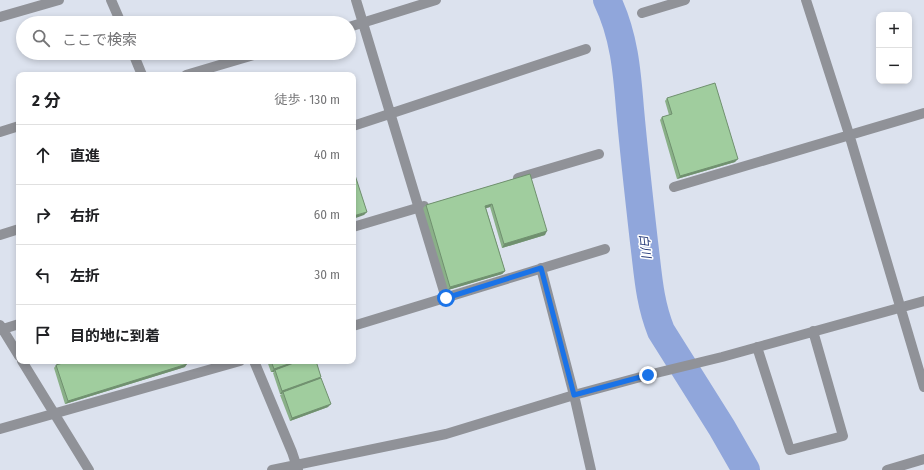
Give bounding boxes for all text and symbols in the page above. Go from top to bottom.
map controls [876,12,912,84]
button: + [876,12,912,48]
search box [16,16,356,60]
icon: search [30,27,52,49]
text: ここで検索 [62,31,137,49]
button: − [876,48,912,84]
text: 2 分 [32,90,60,111]
text: 徒歩 · 130 m [274,92,340,107]
icon: ahead [32,144,54,166]
text: 直進 [70,147,100,165]
text: 40 m [314,147,340,162]
icon: right [32,204,54,226]
text: 右折 [70,207,100,225]
text: 60 m [314,207,340,222]
water label: 白川 [637,233,654,261]
icon: left [32,264,54,286]
text: 左折 [70,267,100,285]
text: 30 m [314,267,340,282]
route start [437,289,455,307]
icon: arrive [32,324,54,346]
text: 目的地に到着 [70,327,160,345]
route end [639,366,657,384]

